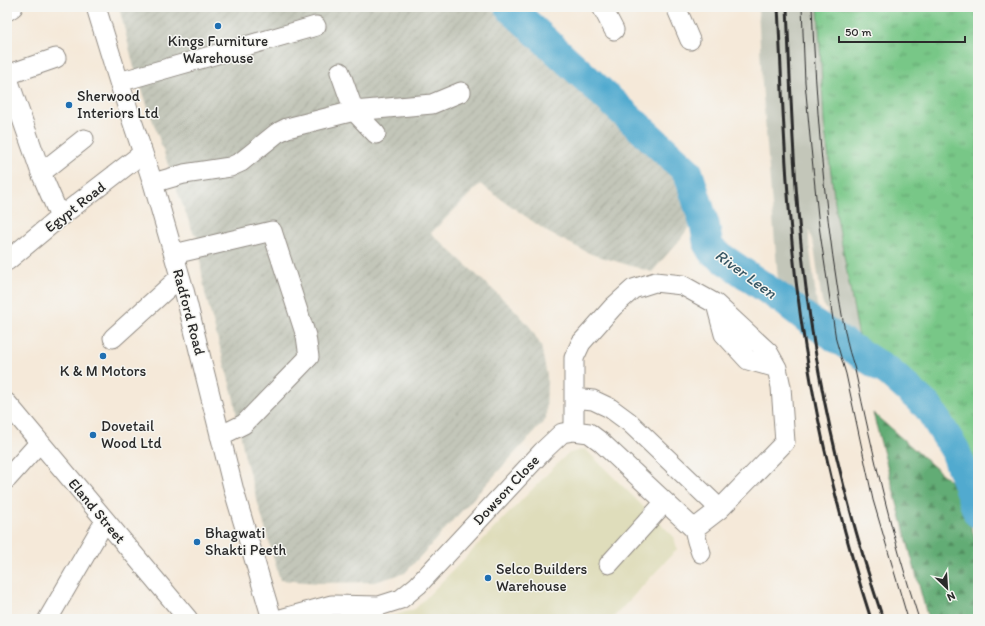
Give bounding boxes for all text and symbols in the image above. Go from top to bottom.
scale bar [839,18,965,44]
marker: Kings Furniture Warehouse [213,21,223,31]
text: 50 m [845,25,871,39]
place label: Kings Furniture Warehouse [168,32,268,67]
place label: Sherwood Interiors Ltd [77,87,159,122]
marker: Sherwood Interiors Ltd [64,100,74,110]
street label: Egypt Road [41,178,109,236]
water label: River Leen [712,245,781,303]
street label: Radford Road [169,267,209,357]
marker: K & M Motors [98,351,108,361]
place label: K & M Motors [60,362,146,380]
place label: Dovetail Wood Ltd [101,417,162,452]
marker: Dovetail Wood Ltd [88,430,98,440]
street label: Dowson Close [469,451,543,529]
street label: Eland Street [65,475,130,548]
place label: Bhagwati Shakti Peeth [205,524,286,559]
marker: Bhagwati Shakti Peeth [192,537,202,547]
place label: Selco Builders Warehouse [496,560,588,595]
north arrow [927,568,967,608]
marker: Selco Builders Warehouse [483,573,493,583]
text: N [945,589,957,604]

